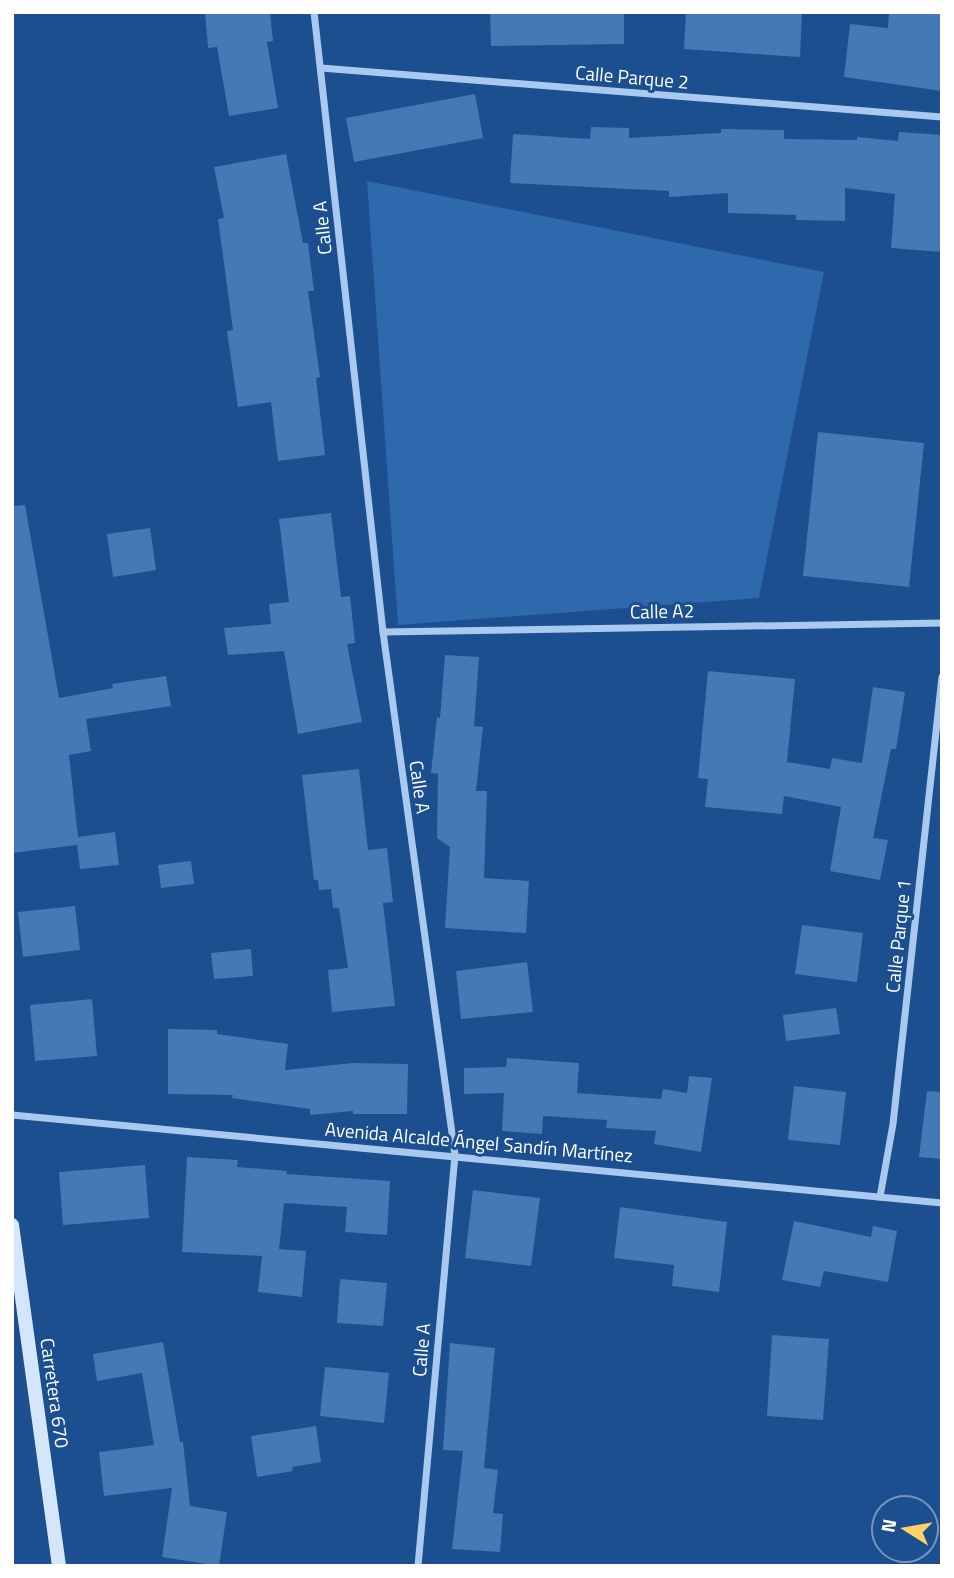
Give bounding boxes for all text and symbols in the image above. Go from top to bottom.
street label: Calle Parque 2 [574,57,690,96]
street label: Calle A [304,200,339,256]
street label: Calle A2 [630,595,694,626]
street label: Calle A [402,758,439,816]
street label: Calle Parque 1 [877,878,918,994]
street label: Avenida Alcalde Ángel Sandín Martínez [324,1114,634,1169]
street label: Calle A [404,1322,437,1378]
street label: Carretera 670 [33,1336,78,1450]
north arrow [870,1494,940,1564]
text: N [872,1516,903,1535]

